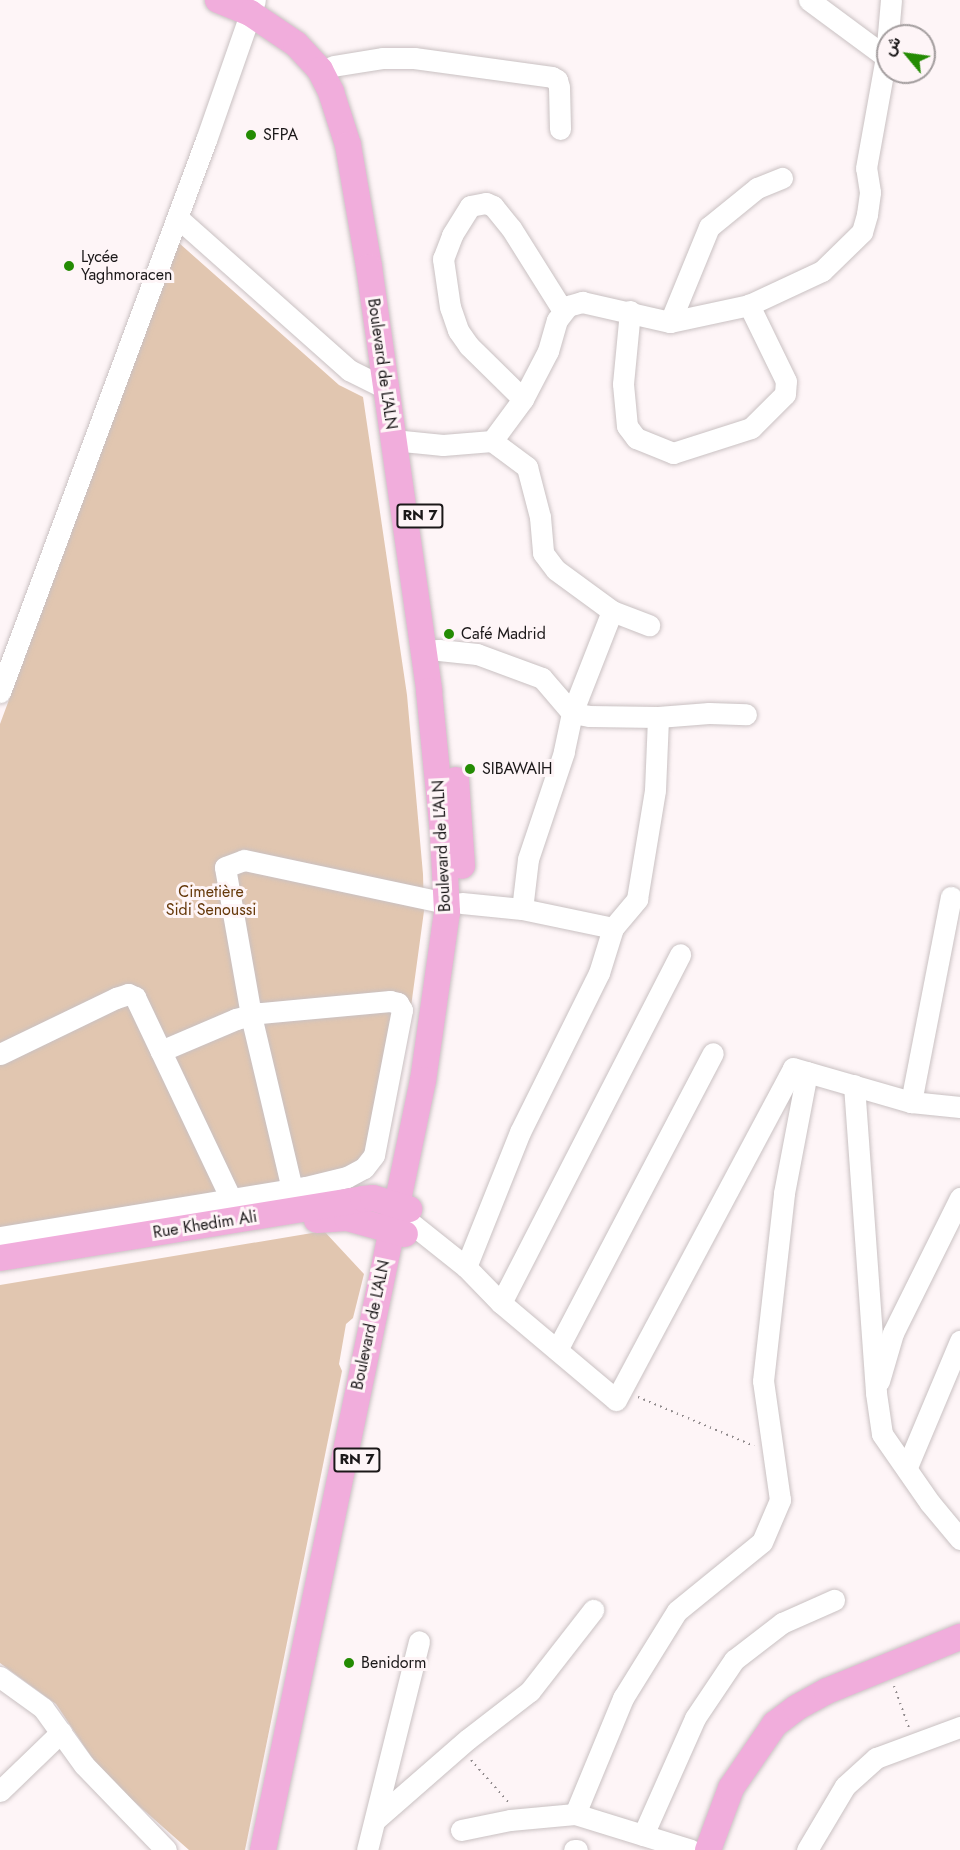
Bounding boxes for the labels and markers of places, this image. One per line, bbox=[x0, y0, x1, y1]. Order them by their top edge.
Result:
place label: SFPA bbox=[263, 125, 298, 145]
marker: SFPA bbox=[244, 128, 258, 142]
place label: Lycée Yaghmoracen bbox=[81, 247, 172, 285]
marker: Lycée Yaghmoracen bbox=[62, 259, 76, 273]
place label: Café Madrid bbox=[461, 624, 546, 644]
marker: Café Madrid bbox=[442, 627, 456, 641]
place label: SIBAWAIH bbox=[482, 759, 552, 779]
marker: SIBAWAIH bbox=[463, 762, 477, 776]
place label: Benidorm bbox=[361, 1653, 427, 1673]
marker: Benidorm bbox=[342, 1656, 356, 1670]

